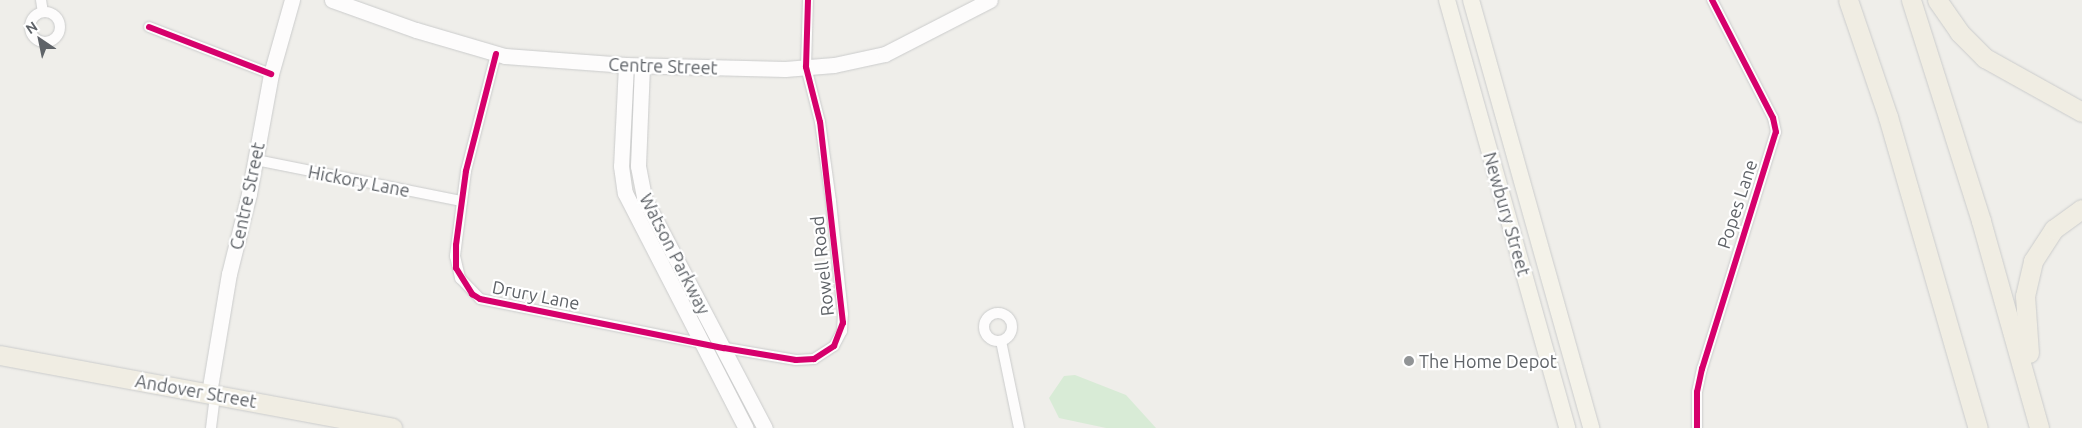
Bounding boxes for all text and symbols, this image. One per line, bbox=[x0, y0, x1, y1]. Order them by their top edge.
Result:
north arrow bbox=[15, 15, 65, 65]
text: N bbox=[23, 18, 40, 37]
street label: Centre Street bbox=[608, 53, 718, 79]
street label: Centre Street bbox=[225, 140, 269, 252]
street label: Newbury Street bbox=[1479, 150, 1535, 278]
street label: Popes Lane bbox=[1712, 157, 1762, 251]
street label: Hickory Lane bbox=[306, 161, 412, 201]
street label: Watson Parkway bbox=[635, 190, 715, 318]
street label: Rowell Road bbox=[806, 215, 838, 317]
street label: Drury Lane bbox=[491, 276, 581, 314]
place label: The Home Depot bbox=[1419, 350, 1557, 372]
marker: The Home Depot bbox=[1403, 355, 1415, 367]
street label: Andover Street bbox=[134, 370, 258, 412]

